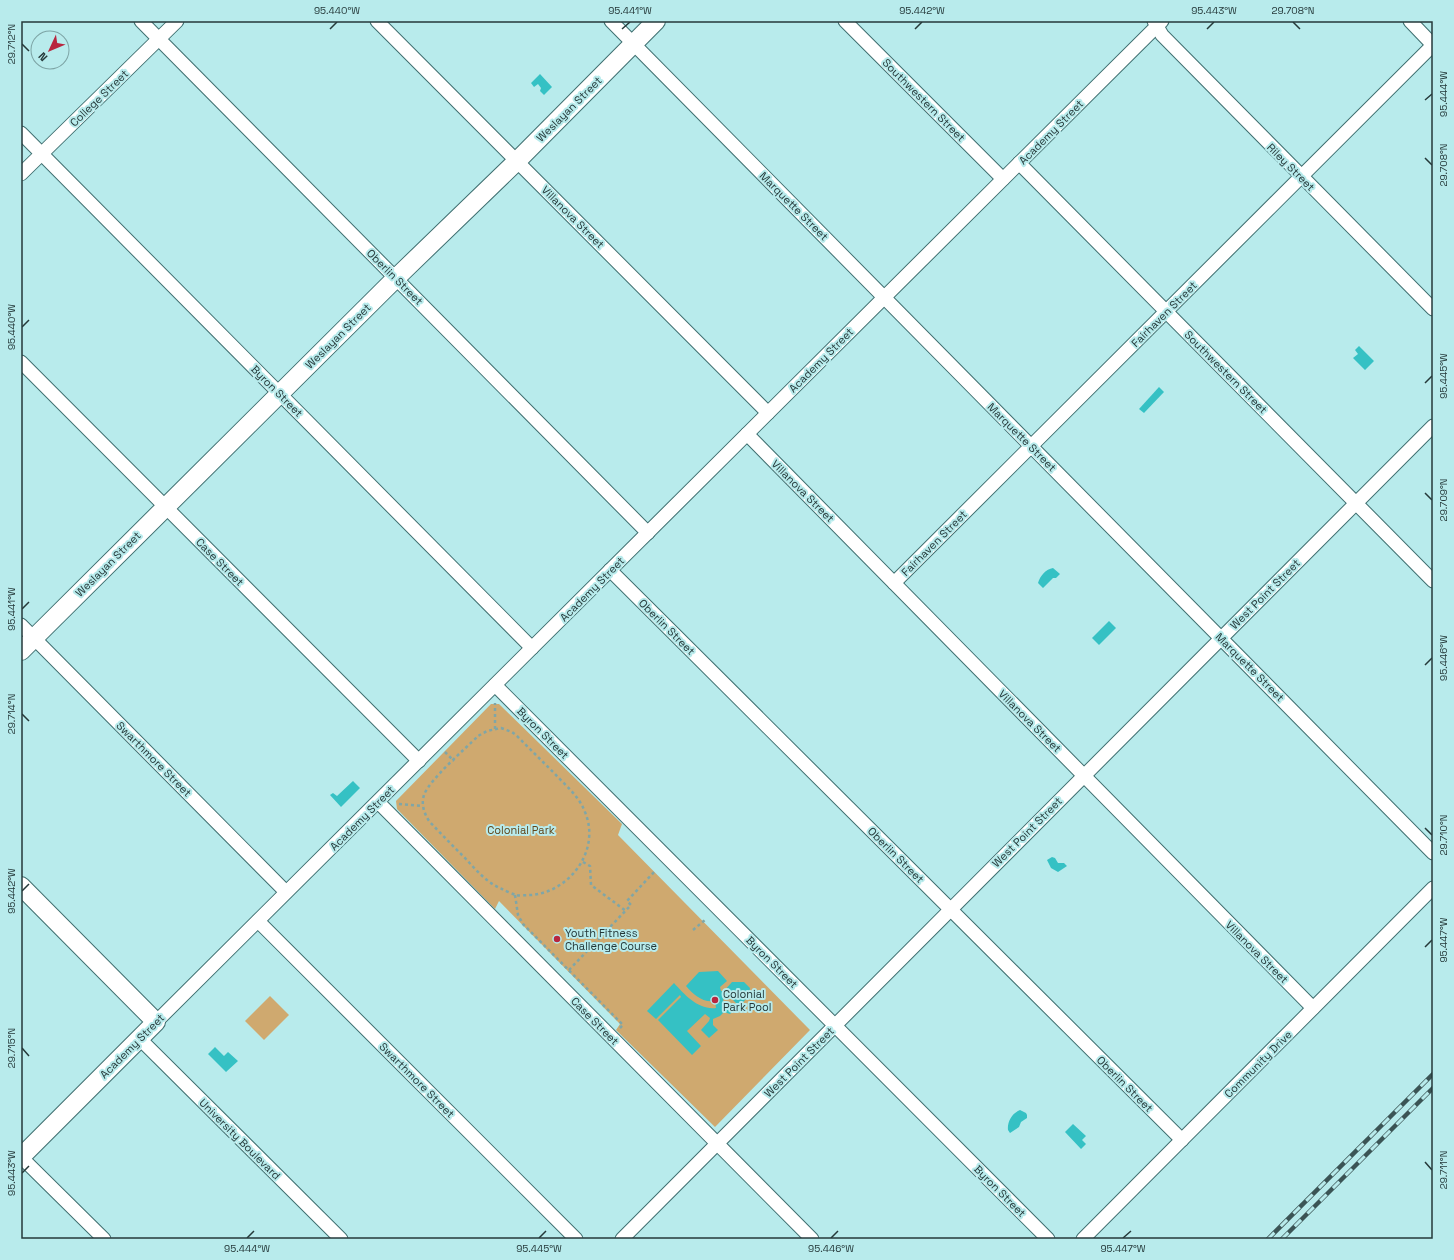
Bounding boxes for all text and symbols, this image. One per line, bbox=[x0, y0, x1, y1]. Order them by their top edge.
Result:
text: 95.440°W bbox=[314, 4, 360, 17]
text: 95.441°W bbox=[608, 4, 652, 17]
text: 95.442°W bbox=[899, 4, 945, 17]
text: 95.443°W bbox=[1191, 4, 1237, 17]
text: 29.708°N bbox=[1272, 4, 1314, 17]
text: 29.712°N bbox=[5, 24, 18, 64]
north arrow bbox=[30, 30, 70, 70]
text: N bbox=[35, 49, 50, 64]
street label: Southwestern Street bbox=[880, 56, 968, 144]
street label: College Street bbox=[67, 67, 131, 129]
text: 95.444°W bbox=[1437, 71, 1450, 117]
street label: Weslayan Street bbox=[533, 73, 605, 145]
street label: Academy Street bbox=[1016, 97, 1086, 167]
street label: Riley Street bbox=[1264, 140, 1318, 194]
text: 29.708°N bbox=[1437, 144, 1450, 186]
street label: Marquette Street bbox=[757, 169, 831, 243]
street label: Villanova Street bbox=[539, 183, 607, 251]
street label: Oberlin Street bbox=[364, 246, 426, 308]
street label: Fairhaven Street bbox=[1128, 278, 1200, 350]
street label: Weslayan Street bbox=[302, 300, 374, 372]
text: 95.440°W bbox=[5, 304, 18, 350]
street label: Academy Street bbox=[786, 325, 856, 395]
street label: Southwestern Street bbox=[1182, 328, 1270, 416]
text: 95.445°W bbox=[1437, 353, 1450, 399]
street label: Byron Street bbox=[248, 362, 306, 420]
street label: Marquette Street bbox=[985, 400, 1059, 474]
street label: Villanova Street bbox=[769, 457, 837, 525]
text: 29.709°N bbox=[1437, 479, 1450, 521]
street label: Fairhaven Street bbox=[898, 507, 970, 579]
street label: Weslayan Street bbox=[72, 528, 144, 600]
street label: Case Street bbox=[193, 535, 247, 589]
street label: Academy Street bbox=[557, 554, 627, 624]
street label: West Point Street bbox=[1227, 556, 1303, 632]
text: 95.441°W bbox=[5, 587, 18, 631]
street label: Oberlin Street bbox=[636, 596, 698, 658]
street label: Marquette Street bbox=[1213, 630, 1287, 704]
text: 95.446°W bbox=[1437, 635, 1450, 681]
street label: Villanova Street bbox=[996, 687, 1064, 755]
text: 29.714°N bbox=[5, 694, 18, 734]
street label: Byron Street bbox=[514, 704, 572, 762]
street label: Swarthmore Street bbox=[113, 718, 195, 800]
street label: Academy Street bbox=[327, 783, 397, 853]
street label: West Point Street bbox=[989, 794, 1065, 870]
text: 29.710°N bbox=[1437, 815, 1450, 855]
park label: Colonial Park bbox=[487, 823, 555, 837]
street label: Oberlin Street bbox=[865, 824, 927, 886]
text: 95.442°W bbox=[5, 868, 18, 914]
text: 95.447°W bbox=[1437, 917, 1450, 963]
street label: Villanova Street bbox=[1223, 918, 1291, 986]
place label: Youth Fitness Challenge Course bbox=[565, 926, 657, 953]
street label: Byron Street bbox=[743, 933, 801, 991]
marker: Youth Fitness Challenge Course bbox=[552, 934, 562, 944]
place label: Colonial Park Pool bbox=[723, 987, 771, 1014]
street label: Case Street bbox=[568, 994, 622, 1048]
marker: Colonial Park Pool bbox=[710, 995, 720, 1005]
street label: Academy Street bbox=[97, 1011, 167, 1081]
street label: West Point Street bbox=[761, 1024, 837, 1100]
street label: Community Drive bbox=[1221, 1027, 1295, 1101]
text: 29.715°N bbox=[5, 1028, 18, 1068]
street label: Swarthmore Street bbox=[376, 1039, 458, 1121]
street label: Oberlin Street bbox=[1094, 1053, 1156, 1115]
street label: University Boulevard bbox=[197, 1096, 283, 1182]
text: 95.443°W bbox=[5, 1150, 18, 1196]
text: 29.711°N bbox=[1437, 1151, 1450, 1189]
street label: Byron Street bbox=[971, 1162, 1029, 1220]
text: 95.444°W bbox=[224, 1242, 270, 1255]
text: 95.445°W bbox=[516, 1242, 562, 1255]
text: 95.446°W bbox=[808, 1242, 854, 1255]
text: 95.447°W bbox=[1100, 1242, 1146, 1255]

